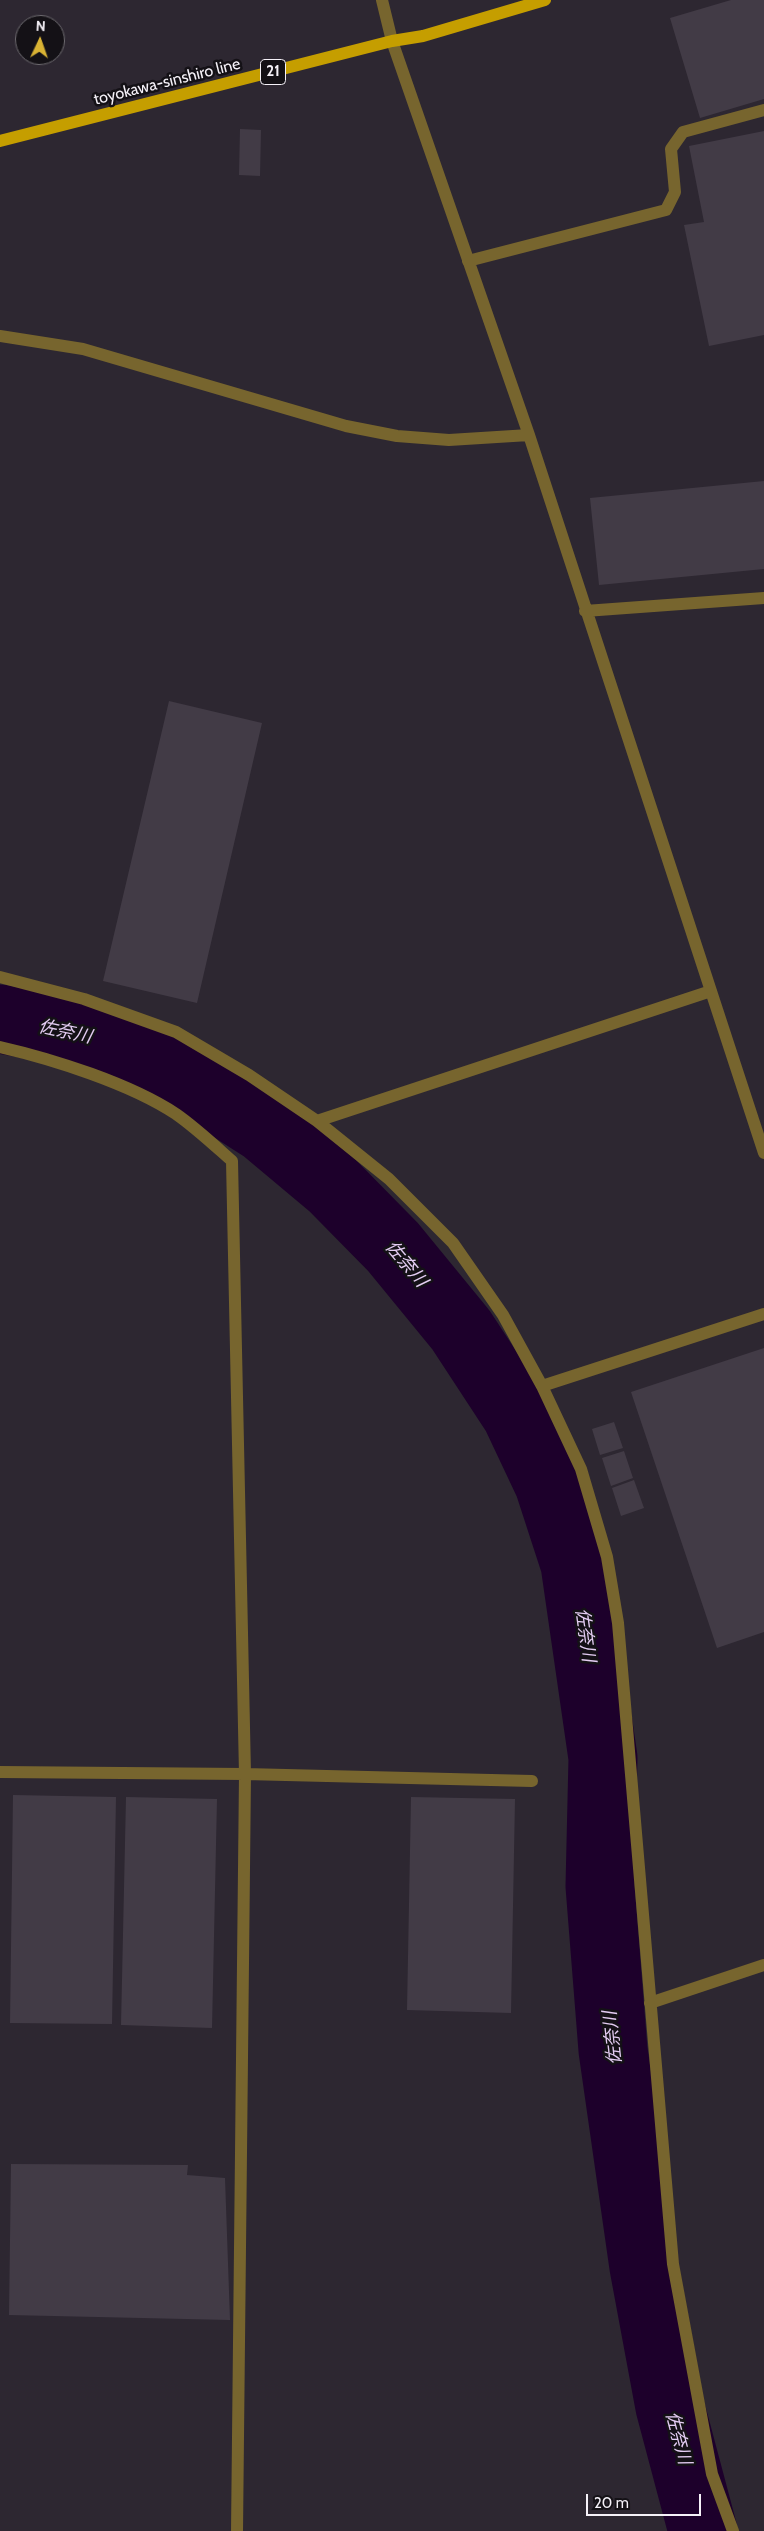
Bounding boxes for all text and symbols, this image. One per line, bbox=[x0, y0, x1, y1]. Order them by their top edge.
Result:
north arrow bbox=[15, 15, 65, 65]
text: N bbox=[35, 17, 46, 35]
street label: toyokawa-sinshiro line bbox=[92, 54, 242, 110]
road number: 21 bbox=[260, 60, 286, 84]
water label: 佐奈川 bbox=[36, 1016, 94, 1048]
water label: 佐奈川 bbox=[380, 1236, 432, 1292]
water label: 佐奈川 bbox=[571, 1607, 599, 1663]
water label: 佐奈川 bbox=[599, 2010, 627, 2066]
water label: 佐奈川 bbox=[661, 2409, 695, 2467]
scale bar bbox=[589, 2484, 704, 2516]
text: 20 m bbox=[594, 2494, 629, 2512]

